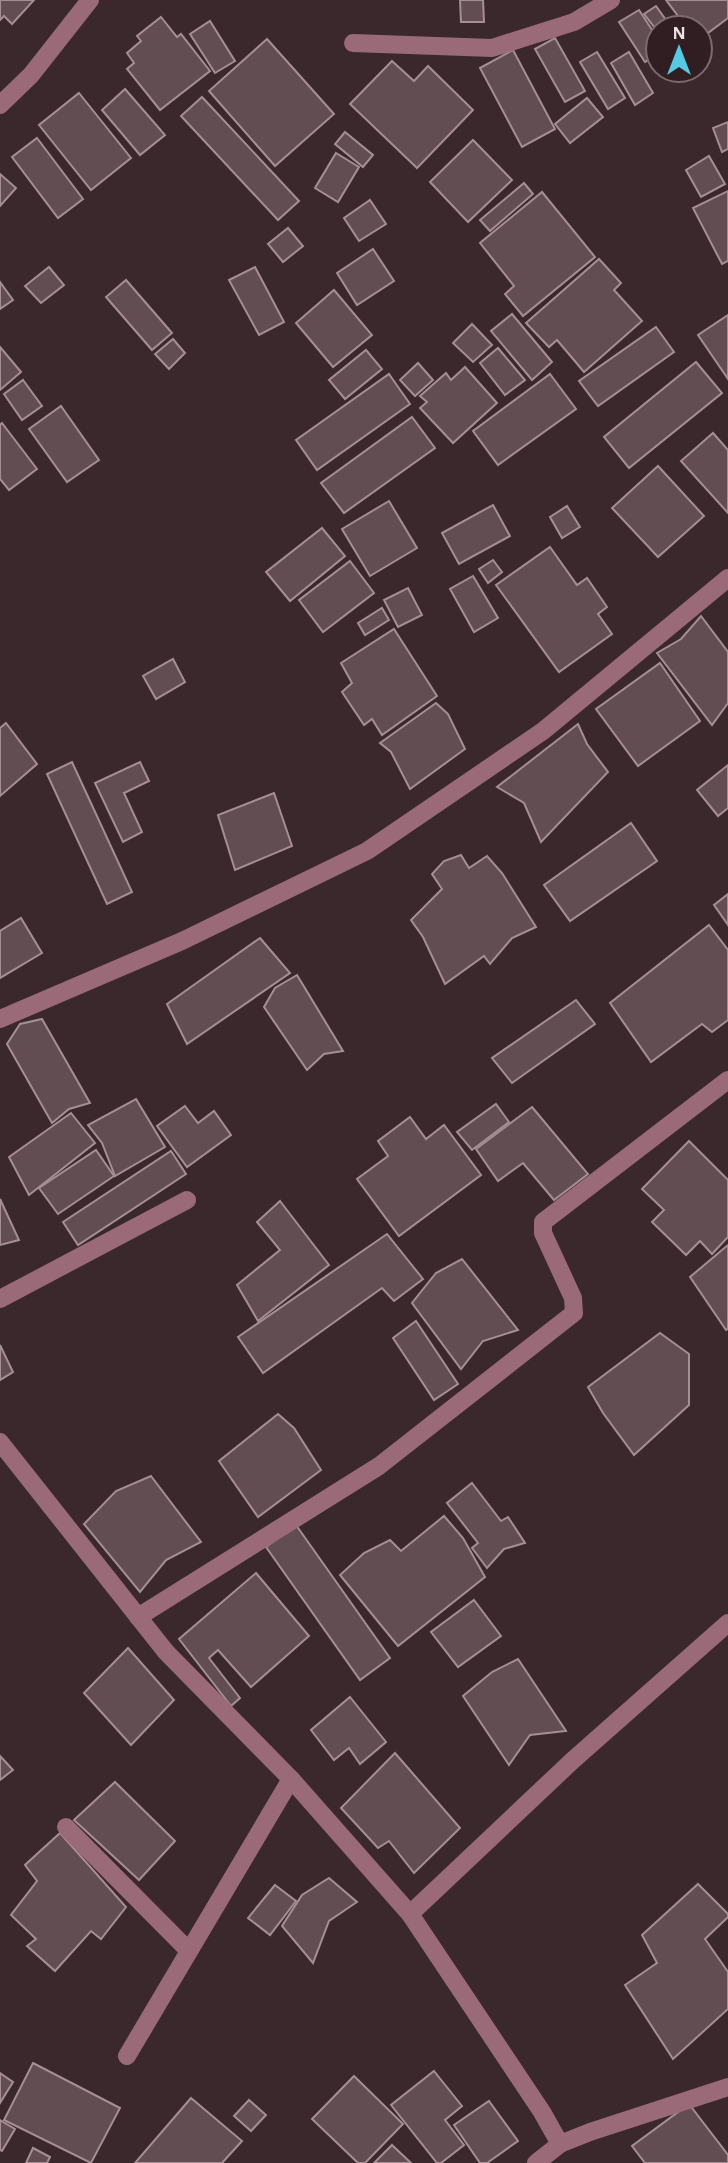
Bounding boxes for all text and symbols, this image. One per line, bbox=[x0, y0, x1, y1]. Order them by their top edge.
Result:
north arrow bbox=[644, 14, 714, 84]
text: N bbox=[672, 24, 686, 43]

